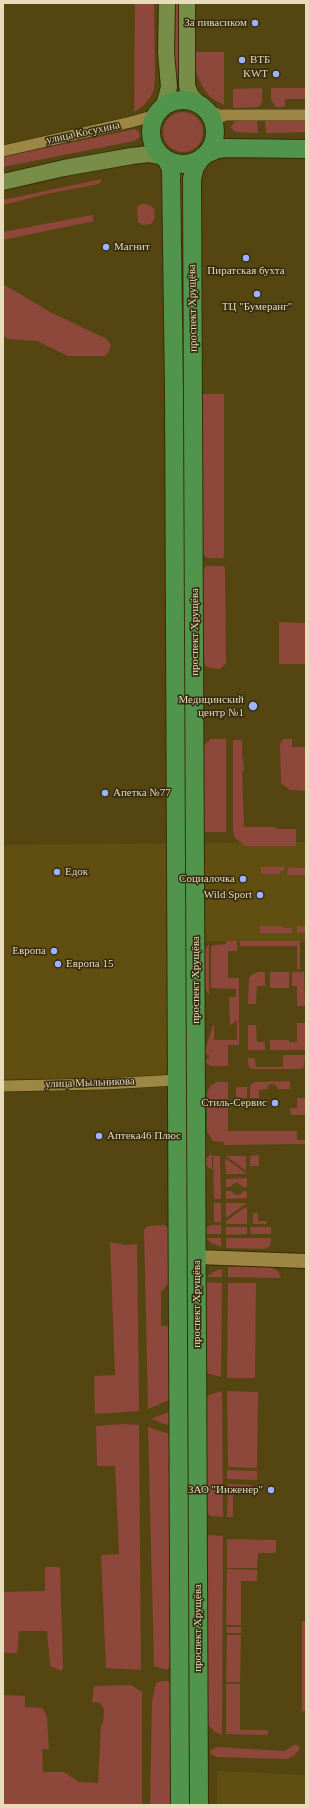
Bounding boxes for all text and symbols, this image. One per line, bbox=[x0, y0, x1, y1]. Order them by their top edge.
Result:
place label: За пивасиком bbox=[184, 16, 247, 30]
marker: За пивасиком bbox=[250, 18, 260, 28]
place label: ВТБ bbox=[250, 53, 270, 67]
marker: ВТБ bbox=[237, 55, 247, 65]
place label: KWT bbox=[243, 67, 268, 81]
marker: KWT bbox=[271, 69, 281, 79]
street label: улица Косухина bbox=[45, 119, 121, 147]
place label: Магнит bbox=[114, 240, 150, 254]
marker: Магнит bbox=[101, 242, 111, 252]
marker: Пиратская бухта bbox=[241, 253, 251, 263]
street label: проспект Хрущёва bbox=[186, 264, 200, 352]
place label: Пиратская бухта bbox=[207, 264, 285, 278]
marker: ТЦ "Бумеранг" bbox=[252, 289, 262, 299]
place label: ТЦ "Бумеранг" bbox=[222, 300, 292, 314]
street label: проспект Хрущёва bbox=[188, 588, 202, 676]
place label: Медицинский центр №1 bbox=[178, 693, 244, 719]
marker: Медицинский центр №1 bbox=[247, 700, 259, 712]
place label: Апетка №77 bbox=[113, 786, 171, 800]
marker: Апетка №77 bbox=[100, 788, 110, 798]
place label: Едок bbox=[65, 865, 88, 879]
marker: Едок bbox=[52, 867, 62, 877]
place label: Социалочка bbox=[179, 872, 235, 886]
marker: Социалочка bbox=[238, 874, 248, 884]
place label: Wild Sport bbox=[204, 888, 252, 902]
marker: Wild Sport bbox=[255, 890, 265, 900]
street label: проспект Хрущёва bbox=[189, 936, 203, 1024]
place label: Европа bbox=[12, 944, 46, 958]
marker: Европа bbox=[49, 946, 59, 956]
place label: Европа 15 bbox=[66, 957, 113, 971]
marker: Европа 15 bbox=[53, 959, 63, 969]
street label: улица Мыльникова bbox=[45, 1075, 135, 1091]
place label: Стиль-Сервис bbox=[201, 1096, 267, 1110]
marker: Стиль-Сервис bbox=[270, 1098, 280, 1108]
place label: Аптека46 Плюс bbox=[107, 1129, 181, 1143]
marker: Аптека46 Плюс bbox=[94, 1131, 104, 1141]
street label: проспект Хрущёва bbox=[190, 1260, 204, 1348]
place label: ЗАО "Инженер" bbox=[188, 1483, 263, 1497]
marker: ЗАО "Инженер" bbox=[266, 1485, 276, 1495]
street label: проспект Хрущёва bbox=[191, 1584, 205, 1672]

